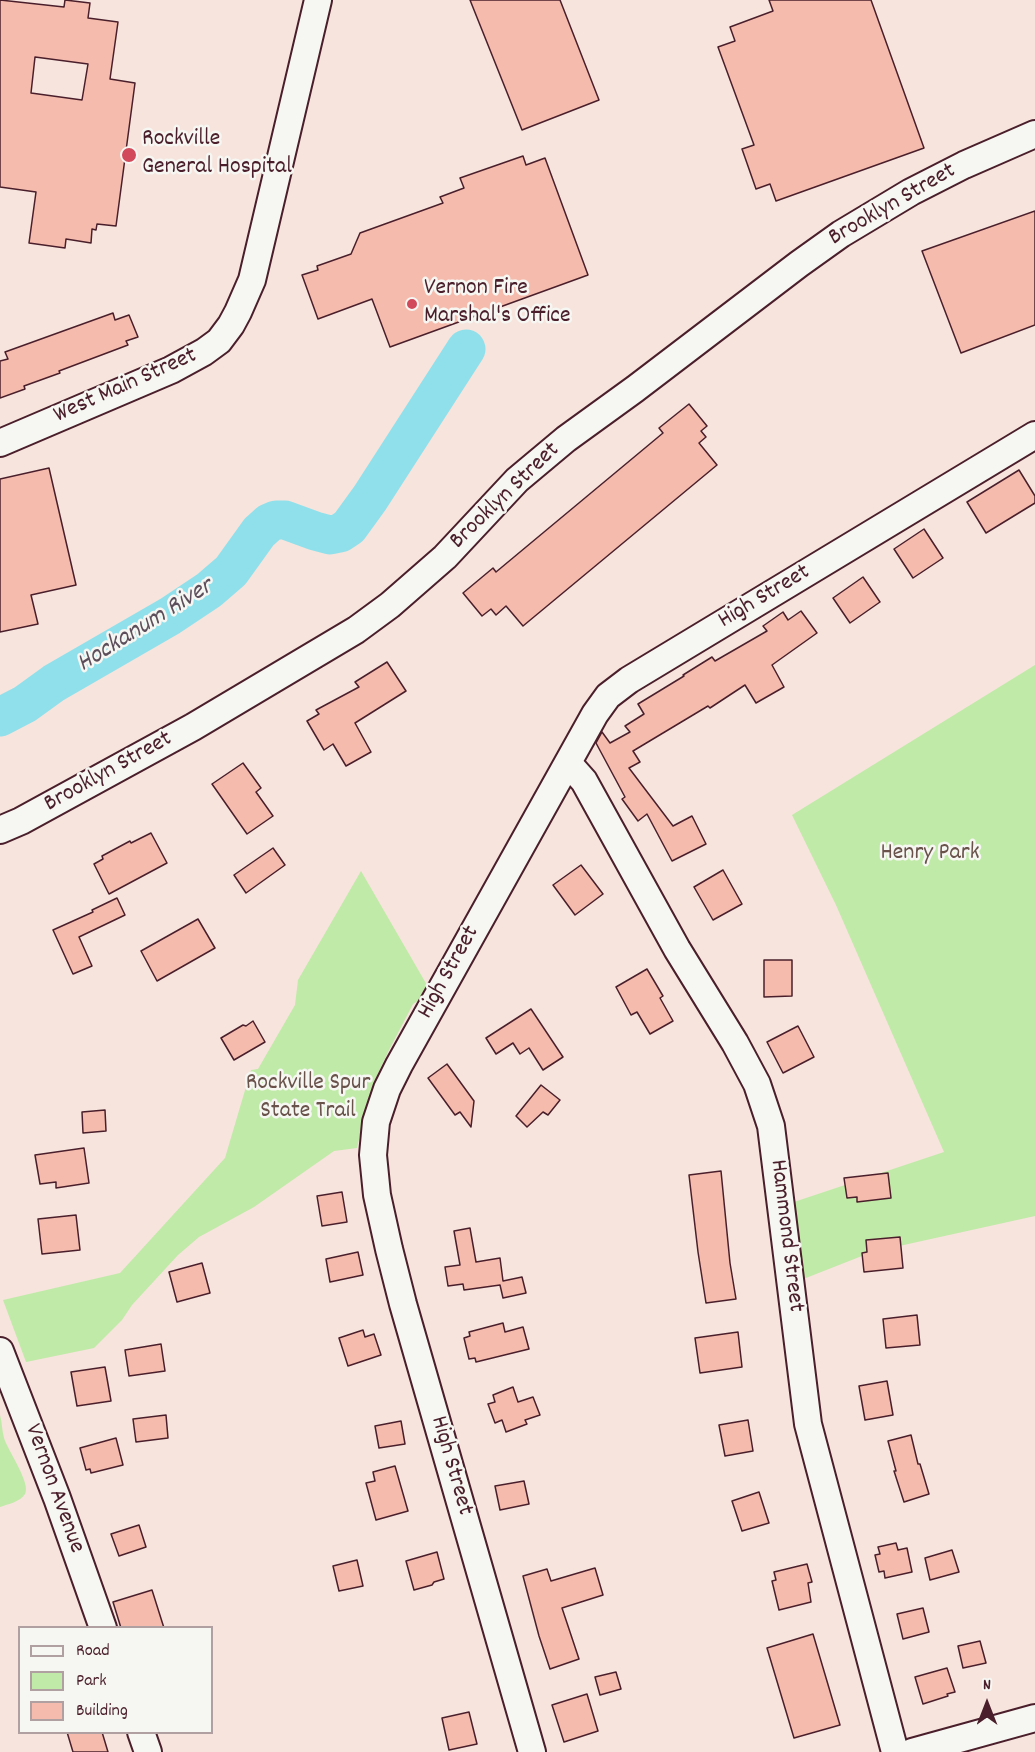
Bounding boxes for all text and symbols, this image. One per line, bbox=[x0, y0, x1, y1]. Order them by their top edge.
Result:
place label: Rockville General Hospital bbox=[142, 127, 292, 183]
marker: Rockville General Hospital bbox=[120, 146, 138, 164]
street label: Brooklyn Street bbox=[824, 158, 962, 254]
place label: Vernon Fire Marshal's Office bbox=[424, 276, 571, 332]
marker: Vernon Fire Marshal's Office bbox=[405, 297, 419, 311]
street label: West Main Street bbox=[50, 343, 202, 431]
street label: Brooklyn Street bbox=[445, 437, 567, 557]
street label: High Street bbox=[714, 559, 816, 637]
water label: Hockanum River bbox=[72, 573, 220, 681]
street label: Brooklyn Street bbox=[40, 726, 178, 820]
park label: Henry Park bbox=[881, 841, 979, 869]
street label: High Street bbox=[413, 921, 487, 1025]
park label: Rockville Spur State Trail bbox=[246, 1071, 370, 1127]
street label: Hammond Street bbox=[761, 1158, 809, 1314]
street label: High Street bbox=[422, 1413, 478, 1519]
street label: Vernon Avenue bbox=[16, 1421, 90, 1557]
legend bbox=[18, 1626, 213, 1734]
text: Road bbox=[76, 1639, 110, 1664]
text: Park bbox=[76, 1669, 107, 1694]
north arrow bbox=[957, 1674, 1017, 1734]
text: N bbox=[983, 1674, 991, 1697]
text: Building bbox=[76, 1699, 128, 1724]

